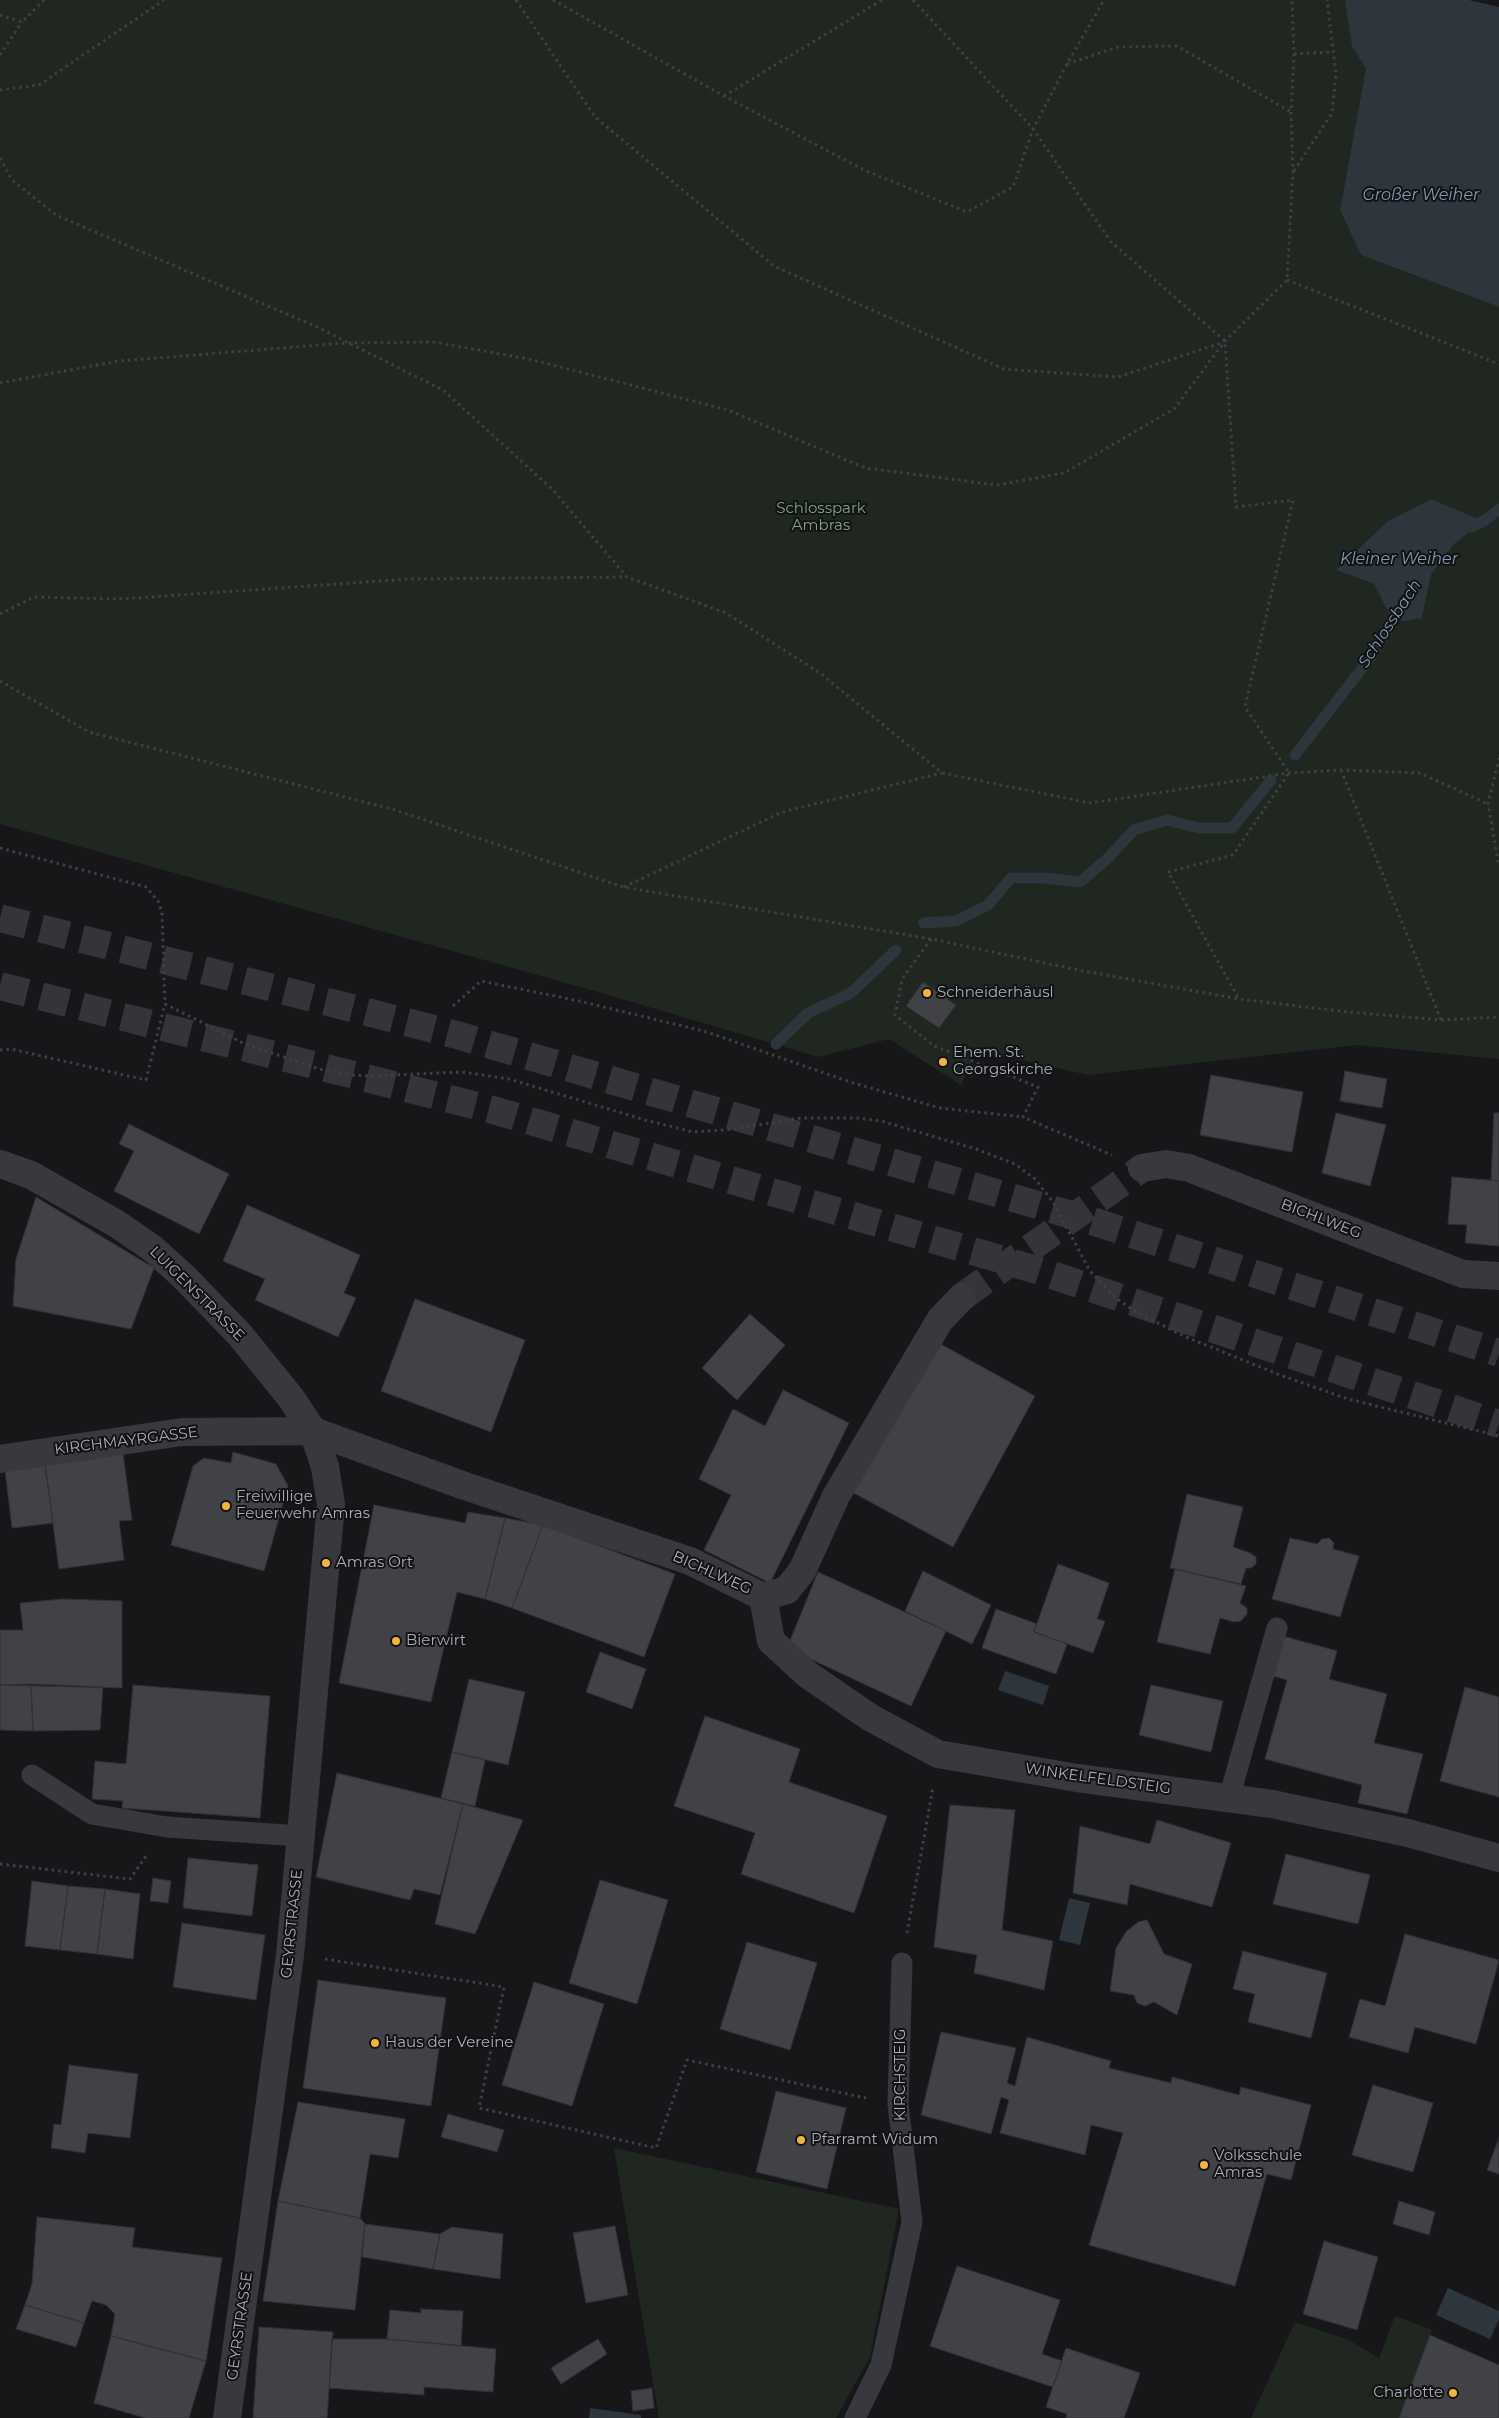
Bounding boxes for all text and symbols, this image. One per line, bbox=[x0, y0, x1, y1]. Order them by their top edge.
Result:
water label: Großer Weiher bbox=[1363, 185, 1479, 205]
park label: Schlosspark Ambras bbox=[776, 500, 866, 535]
water label: Kleiner Weiher bbox=[1340, 549, 1458, 569]
water label: Schlossbach bbox=[1354, 576, 1426, 672]
place label: Schneiderhäusl bbox=[937, 984, 1053, 1002]
marker: Schneiderhäusl bbox=[921, 987, 933, 999]
place label: Ehem. St. Georgskirche bbox=[953, 1044, 1053, 1079]
marker: Ehem. St. Georgskirche bbox=[937, 1056, 949, 1068]
street label: BICHLWEG bbox=[1278, 1195, 1364, 1243]
street label: LUIGENSTRASSE bbox=[146, 1243, 248, 1345]
street label: KIRCHMAYRGASSE bbox=[53, 1423, 199, 1459]
place label: Freiwillige Feuerwehr Amras bbox=[236, 1488, 370, 1523]
marker: Freiwillige Feuerwehr Amras bbox=[220, 1500, 232, 1512]
street label: BICHLWEG bbox=[670, 1548, 754, 1598]
place label: Amras Ort bbox=[336, 1554, 413, 1572]
marker: Amras Ort bbox=[320, 1557, 332, 1569]
place label: Bierwirt bbox=[406, 1632, 466, 1650]
marker: Bierwirt bbox=[390, 1635, 402, 1647]
street label: WINKELFELDSTEIG bbox=[1024, 1760, 1172, 1798]
street label: GEYRSTRASSE bbox=[277, 1869, 307, 1979]
street label: KIRCHSTEIG bbox=[892, 2029, 910, 2121]
place label: Haus der Vereine bbox=[385, 2034, 513, 2052]
marker: Haus der Vereine bbox=[369, 2037, 381, 2049]
place label: Pfarramt Widum bbox=[811, 2131, 938, 2149]
marker: Pfarramt Widum bbox=[795, 2134, 807, 2146]
place label: Volksschule Amras bbox=[1214, 2147, 1302, 2182]
marker: Volksschule Amras bbox=[1198, 2159, 1210, 2171]
street label: GEYRSTRASSE bbox=[223, 2271, 257, 2381]
place label: Charlotte bbox=[1373, 2384, 1443, 2402]
marker: Charlotte bbox=[1447, 2387, 1459, 2399]

